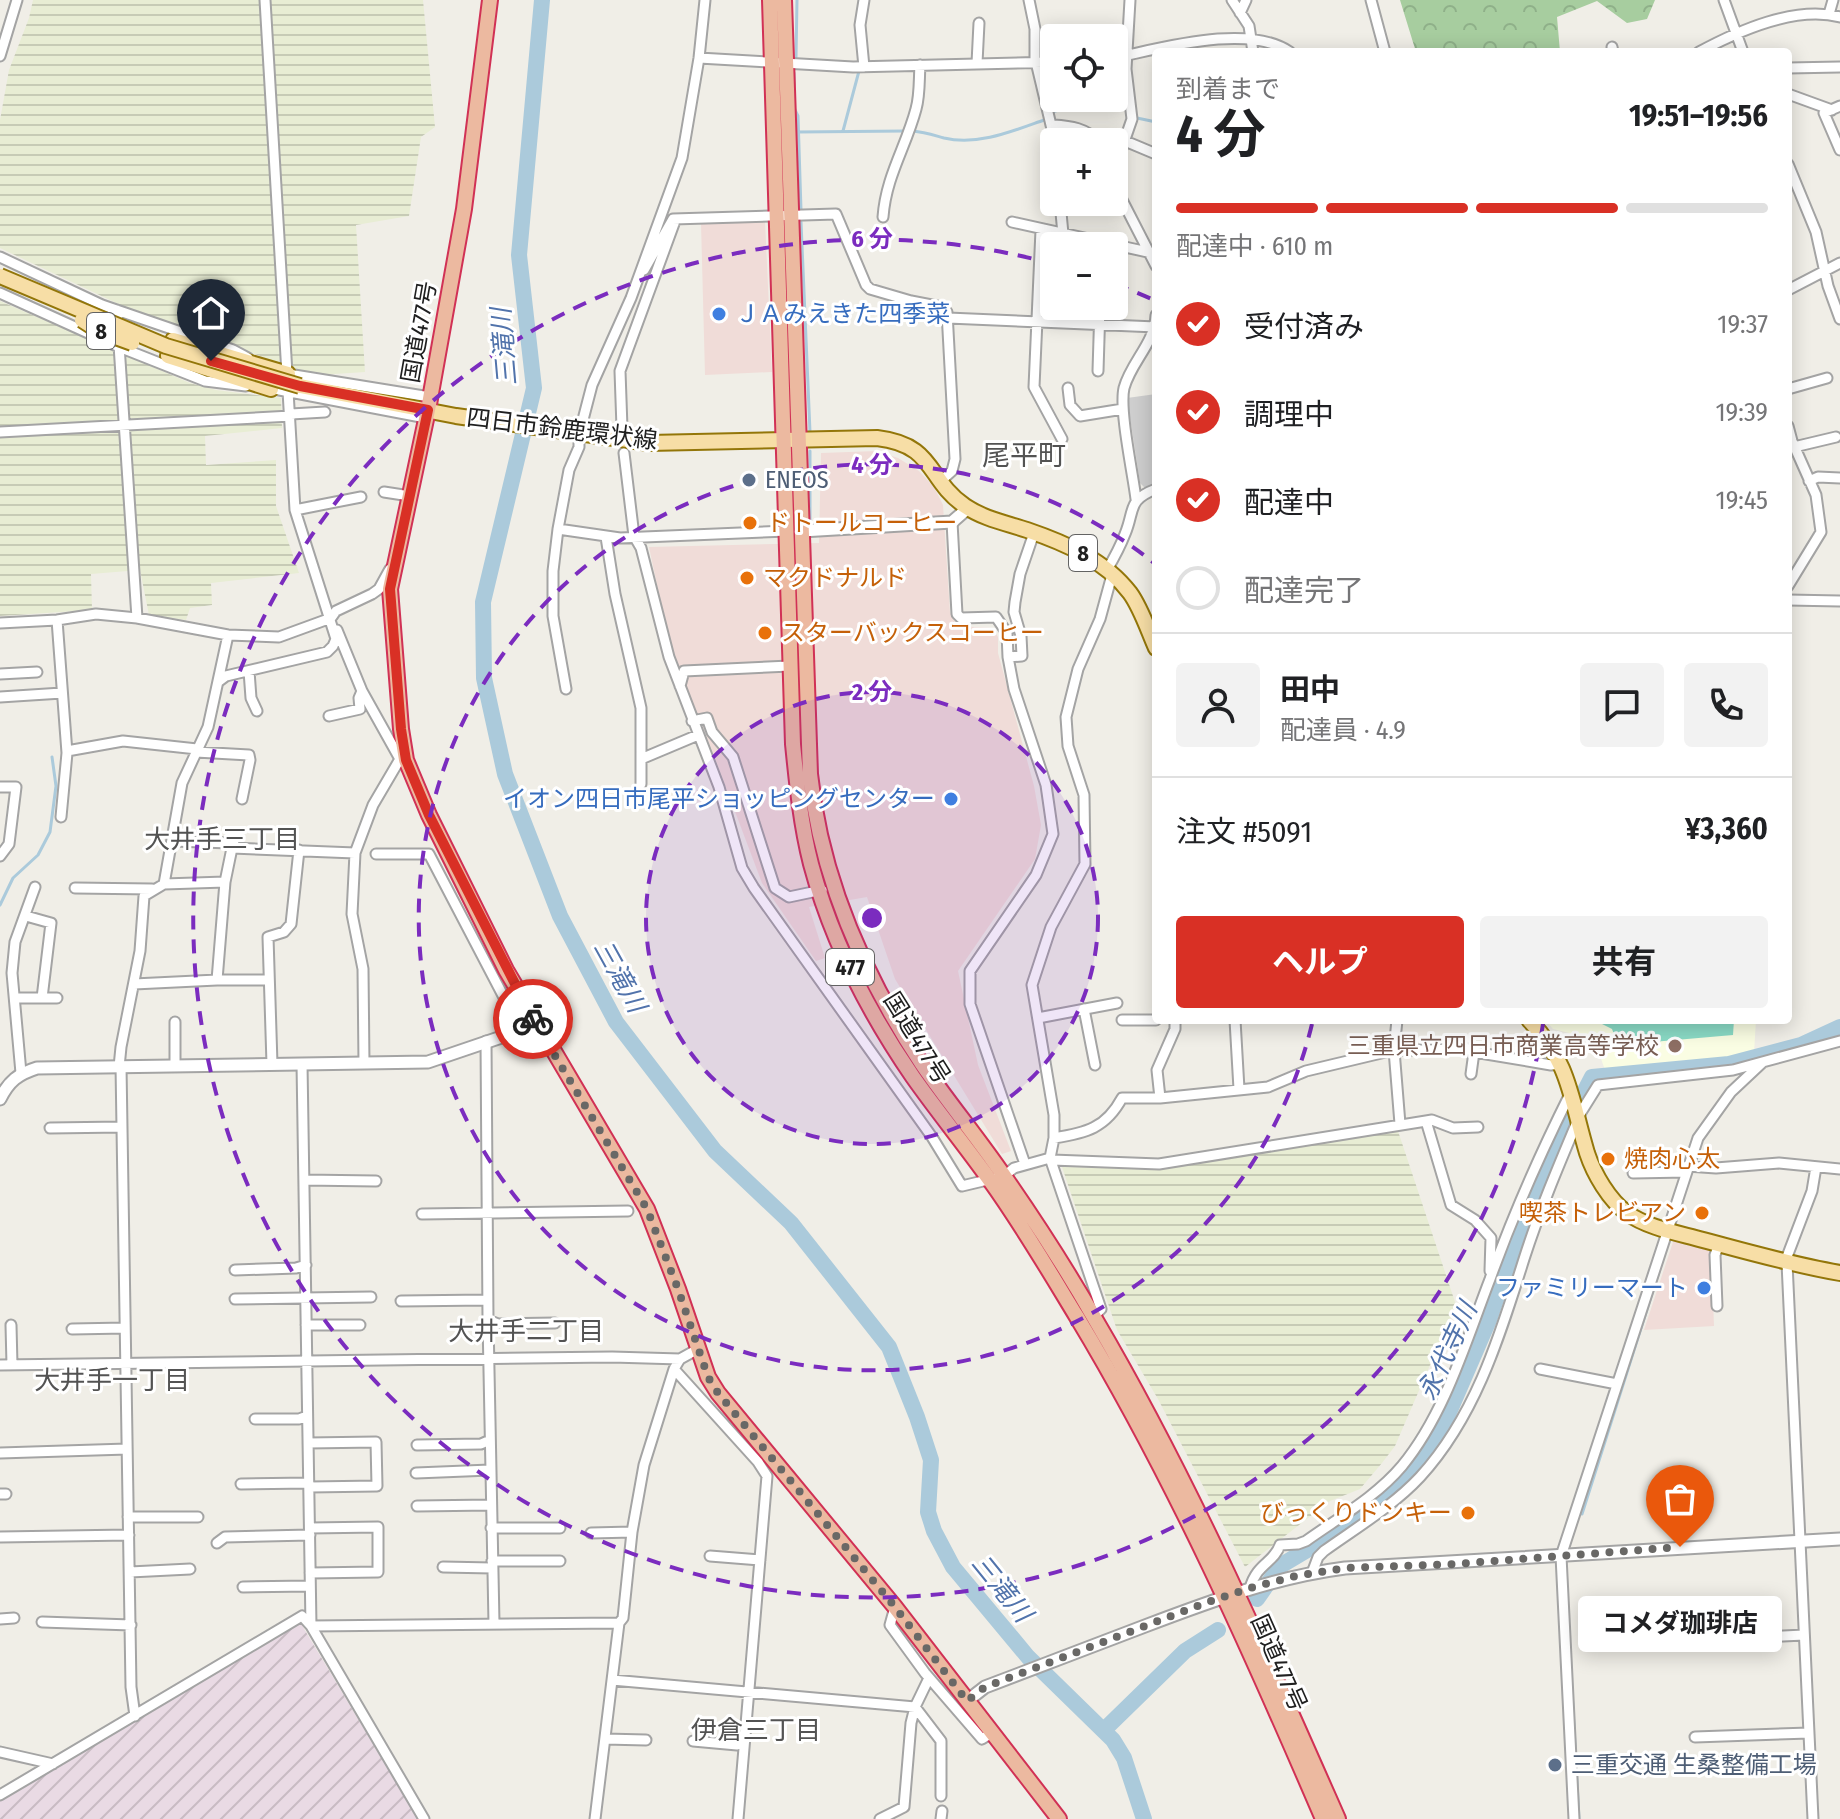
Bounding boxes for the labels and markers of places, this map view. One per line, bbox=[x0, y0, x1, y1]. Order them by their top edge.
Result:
pin bbox=[177, 279, 245, 361]
place label: ＪＡみえきた四季菜 bbox=[735, 300, 950, 328]
marker: ＪＡみえきた四季菜 bbox=[710, 305, 728, 323]
place label: ENEOS bbox=[765, 466, 829, 494]
marker: ENEOS bbox=[740, 471, 758, 489]
place label: ドトールコーヒー bbox=[766, 509, 958, 537]
marker: ドトールコーヒー bbox=[741, 514, 759, 532]
place label: マクドナルド bbox=[763, 564, 907, 592]
marker: マクドナルド bbox=[738, 569, 756, 587]
place label: スターバックスコーヒー bbox=[781, 619, 1044, 647]
marker: スターバックスコーヒー bbox=[756, 624, 774, 642]
place label: イオン四日市尾平ショッピングセンター bbox=[503, 785, 935, 813]
marker: イオン四日市尾平ショッピングセンター bbox=[942, 790, 960, 808]
centre of rings bbox=[858, 904, 886, 932]
place label: 三重県立四日市商業高等学校 bbox=[1347, 1032, 1659, 1060]
marker: 三重県立四日市商業高等学校 bbox=[1666, 1037, 1684, 1055]
place label: 焼肉心太 bbox=[1624, 1145, 1720, 1173]
marker: 焼肉心太 bbox=[1599, 1150, 1617, 1168]
place label: 喫茶トレビアン bbox=[1519, 1199, 1686, 1227]
marker: 喫茶トレビアン bbox=[1693, 1204, 1711, 1222]
place label: ファミリーマート bbox=[1496, 1274, 1688, 1302]
marker: ファミリーマート bbox=[1695, 1279, 1713, 1297]
pin bbox=[1646, 1465, 1714, 1547]
place label: びっくりドンキー bbox=[1260, 1499, 1452, 1527]
marker: びっくりドンキー bbox=[1459, 1504, 1477, 1522]
callout: コメダ珈琲店 bbox=[1578, 1595, 1782, 1651]
place label: 三重交通 生桑整備工場 bbox=[1571, 1751, 1817, 1779]
marker: 三重交通 生桑整備工場 bbox=[1546, 1756, 1564, 1774]

